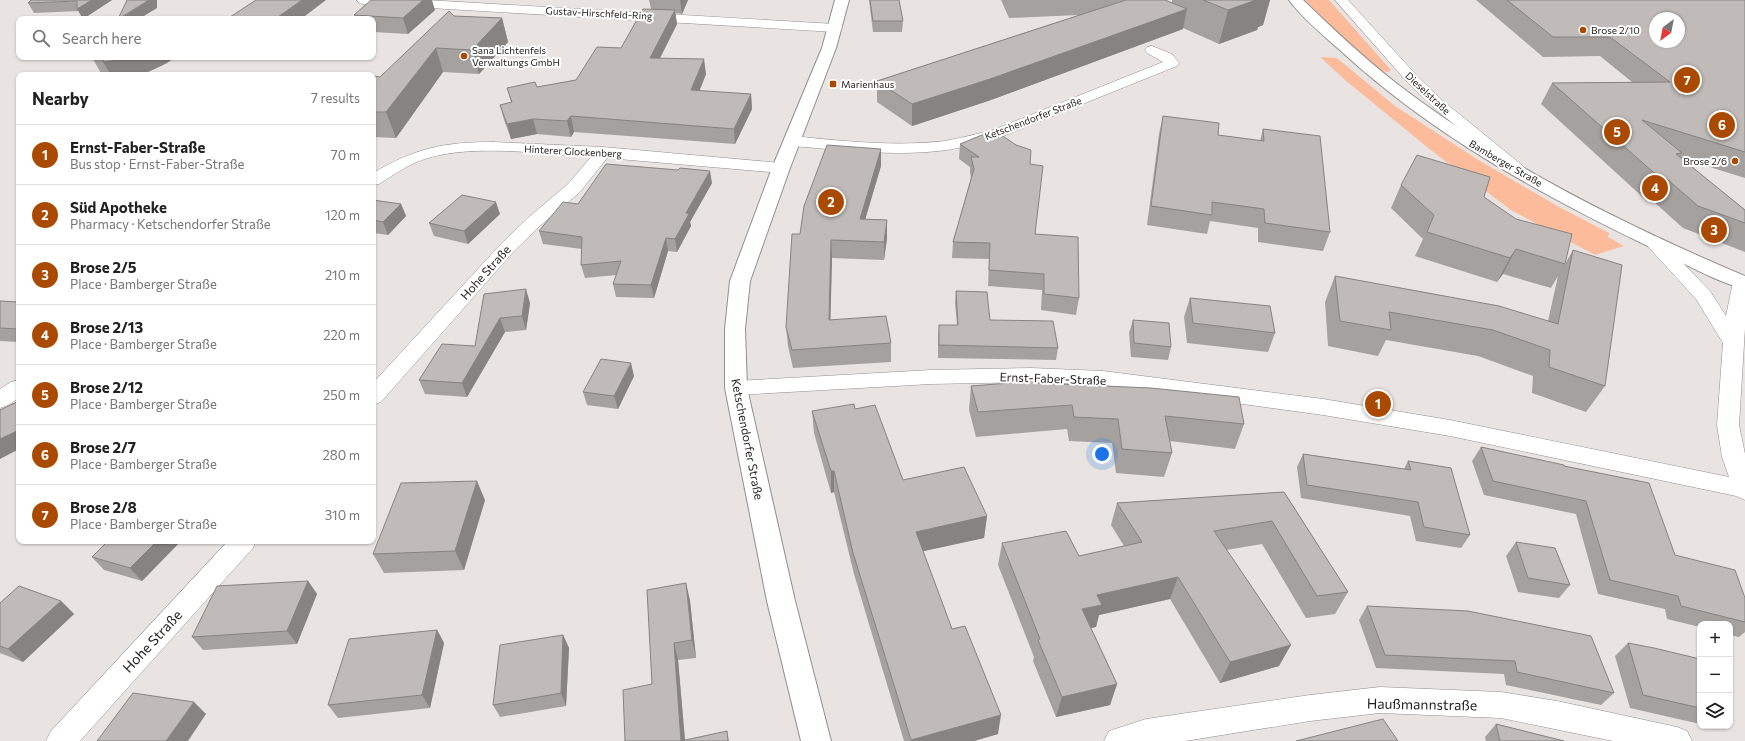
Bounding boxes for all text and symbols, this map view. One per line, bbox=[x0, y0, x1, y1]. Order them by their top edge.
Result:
street label: Gustav-Hirschfeld-Ring bbox=[545, 4, 653, 22]
north arrow bbox=[1649, 12, 1685, 48]
search box bbox=[16, 16, 376, 60]
place label: Brose 2/10 bbox=[1591, 24, 1640, 36]
marker: Brose 2/10 bbox=[1578, 25, 1588, 35]
icon: search bbox=[30, 27, 52, 49]
text: Search here bbox=[62, 29, 141, 47]
place label: Sana Lichtenfels Verwaltungs GmbH bbox=[472, 44, 560, 68]
marker: Sana Lichtenfels Verwaltungs GmbH bbox=[459, 51, 469, 61]
pin: 7 bbox=[1674, 65, 1700, 95]
street label: Dieselstraße bbox=[1403, 69, 1453, 117]
place label: Marienhaus bbox=[841, 78, 895, 90]
marker: Marienhaus bbox=[828, 79, 838, 89]
text: Nearby bbox=[32, 88, 89, 109]
text: 7 results bbox=[311, 90, 360, 106]
street label: Ketschendorfer Straße bbox=[983, 94, 1083, 142]
pin: 6 bbox=[1709, 110, 1735, 140]
pin: 5 bbox=[1604, 117, 1630, 147]
street label: Bamberger Straße bbox=[1467, 137, 1545, 189]
text: Ernst-Faber-Straße bbox=[70, 138, 205, 156]
street label: Hinterer Glockenberg bbox=[524, 142, 623, 160]
text: 1 bbox=[42, 147, 48, 163]
text: 70 m bbox=[331, 147, 360, 163]
place label: Brose 2/6 bbox=[1683, 155, 1727, 167]
text: Bus stop · Ernst-Faber-Straße bbox=[70, 156, 244, 172]
marker: Brose 2/6 bbox=[1730, 156, 1740, 166]
pin: 4 bbox=[1642, 173, 1668, 203]
pin: 2 bbox=[818, 187, 844, 217]
text: Süd Apotheke bbox=[70, 198, 167, 216]
text: 2 bbox=[41, 207, 49, 223]
text: 120 m bbox=[325, 207, 360, 223]
pin: 3 bbox=[1701, 215, 1727, 245]
text: Pharmacy · Ketschendorfer Straße bbox=[70, 216, 271, 232]
street label: Hohe Straße bbox=[457, 242, 513, 302]
text: Brose 2/5 bbox=[70, 258, 137, 276]
text: 3 bbox=[41, 267, 49, 283]
text: 210 m bbox=[325, 267, 360, 283]
text: Place · Bamberger Straße bbox=[70, 276, 217, 292]
text: Brose 2/13 bbox=[70, 318, 143, 336]
text: 4 bbox=[41, 327, 49, 343]
text: 220 m bbox=[323, 327, 360, 343]
text: Place · Bamberger Straße bbox=[70, 336, 217, 352]
street label: Ernst-Faber-Straße bbox=[999, 369, 1107, 387]
street label: Ketschendorfer Straße bbox=[729, 377, 767, 501]
text: Brose 2/12 bbox=[70, 378, 143, 396]
text: 5 bbox=[41, 387, 49, 403]
text: 250 m bbox=[323, 387, 360, 403]
pin: 1 bbox=[1365, 389, 1391, 419]
text: Place · Bamberger Straße bbox=[70, 396, 217, 412]
text: Brose 2/7 bbox=[70, 438, 136, 456]
your location bbox=[1092, 444, 1112, 464]
text: 6 bbox=[41, 447, 49, 463]
text: 280 m bbox=[323, 447, 360, 463]
text: Place · Bamberger Straße bbox=[70, 456, 217, 472]
text: Brose 2/8 bbox=[70, 498, 137, 516]
text: 7 bbox=[41, 507, 49, 523]
text: 310 m bbox=[325, 507, 360, 523]
text: Place · Bamberger Straße bbox=[70, 516, 217, 532]
street label: Hohe Straße bbox=[119, 606, 185, 676]
map controls bbox=[1697, 621, 1733, 729]
button: + bbox=[1697, 621, 1733, 657]
button: − bbox=[1697, 657, 1733, 693]
button: layers bbox=[1697, 693, 1733, 729]
street label: Haußmannstraße bbox=[1367, 695, 1477, 713]

